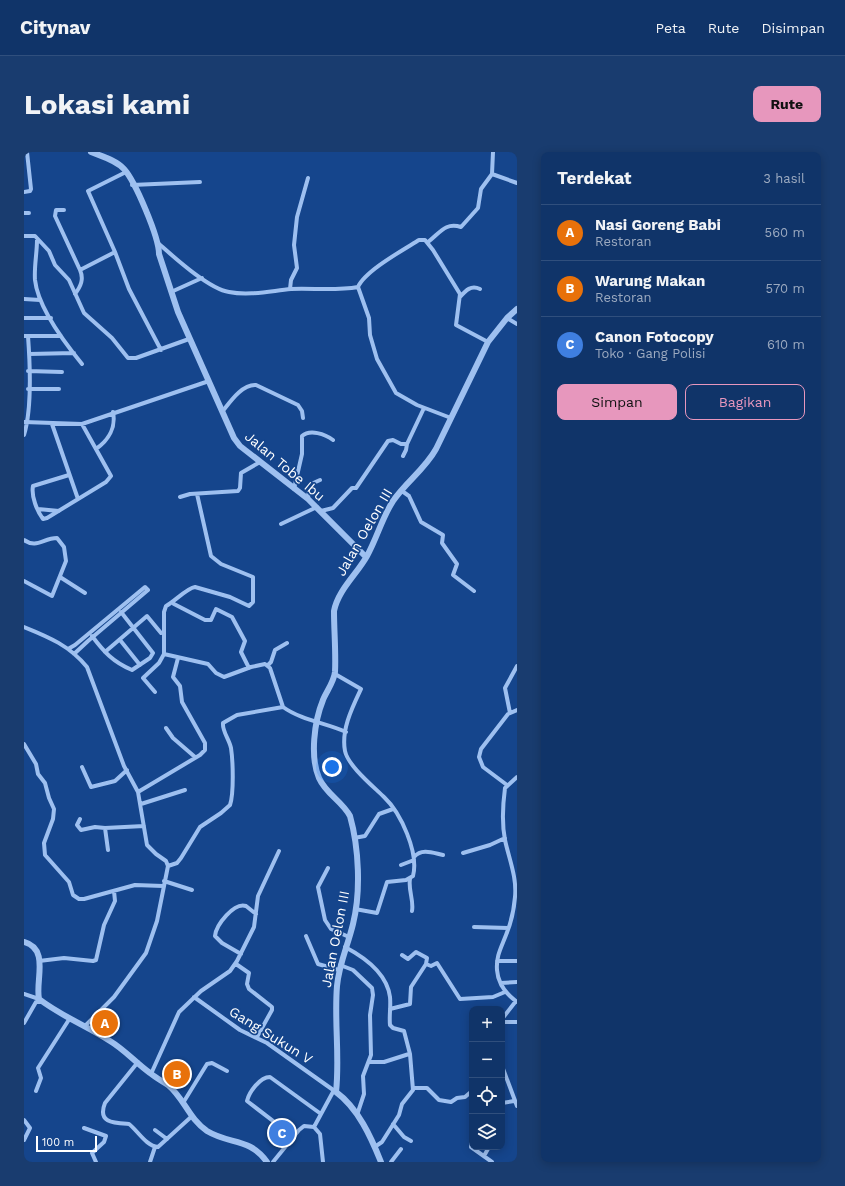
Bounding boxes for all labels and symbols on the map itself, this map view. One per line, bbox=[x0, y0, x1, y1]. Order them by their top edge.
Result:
street label: Jalan Tobe Ibu bbox=[242, 428, 328, 504]
street label: Jalan Oelon III bbox=[332, 485, 396, 579]
your location bbox=[322, 757, 342, 777]
street label: Jalan Oelon III bbox=[318, 889, 352, 989]
street label: Gang Sukun V bbox=[226, 1003, 316, 1067]
pin: A bbox=[92, 1008, 118, 1038]
pin: B bbox=[164, 1059, 190, 1089]
pin: C bbox=[269, 1118, 295, 1148]
scale bar bbox=[36, 1134, 97, 1153]

